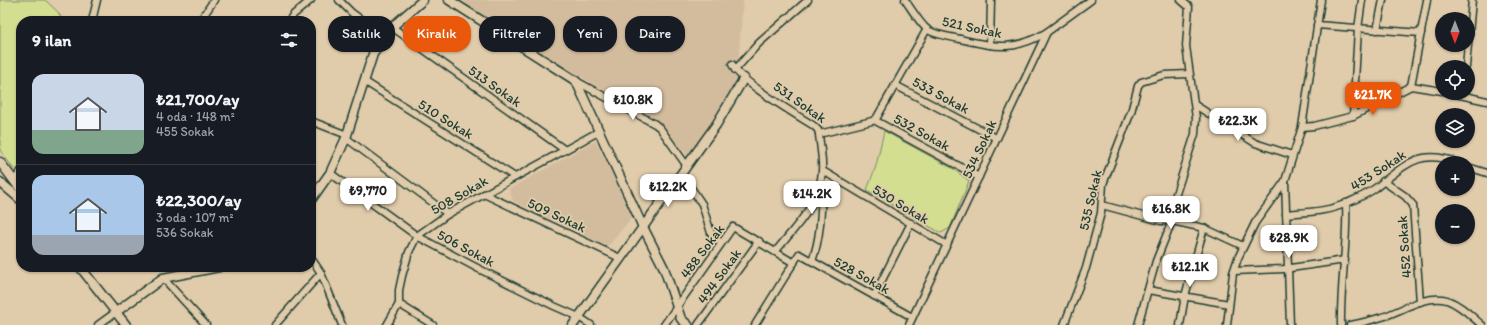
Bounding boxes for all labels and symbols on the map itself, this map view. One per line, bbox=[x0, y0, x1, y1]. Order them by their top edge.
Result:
north arrow bbox=[1435, 12, 1475, 52]
street label: 521 Sokak bbox=[940, 13, 1003, 42]
street label: 513 Sokak bbox=[465, 62, 525, 111]
street label: 533 Sokak bbox=[909, 73, 972, 118]
street label: 531 Sokak bbox=[770, 78, 830, 127]
pin: ₺21.7K bbox=[1340, 82, 1406, 116]
pin: ₺10.8K bbox=[600, 87, 666, 121]
street label: 510 Sokak bbox=[415, 96, 476, 143]
pin: ₺22.3K bbox=[1205, 108, 1271, 142]
street label: 532 Sokak bbox=[891, 110, 953, 155]
street label: 534 Sokak bbox=[958, 117, 1000, 181]
street label: 453 Sokak bbox=[1347, 146, 1409, 195]
street label: 535 Sokak bbox=[1075, 168, 1106, 232]
street label: 508 Sokak bbox=[428, 172, 491, 219]
pin: ₺12.2K bbox=[635, 174, 701, 208]
pin: ₺9,770 bbox=[335, 178, 401, 212]
pin: ₺14.2K bbox=[779, 181, 845, 215]
street label: 530 Sokak bbox=[869, 181, 932, 228]
street label: 509 Sokak bbox=[525, 194, 589, 236]
pin: ₺16.8K bbox=[1138, 196, 1204, 230]
street label: 452 Sokak bbox=[1394, 215, 1415, 279]
street label: 488 Sokak bbox=[677, 221, 728, 282]
pin: ₺28.9K bbox=[1256, 225, 1322, 259]
street label: 506 Sokak bbox=[434, 226, 497, 271]
street label: 494 Sokak bbox=[694, 246, 745, 307]
street label: 528 Sokak bbox=[831, 253, 893, 298]
pin: ₺12.1K bbox=[1157, 254, 1223, 288]

